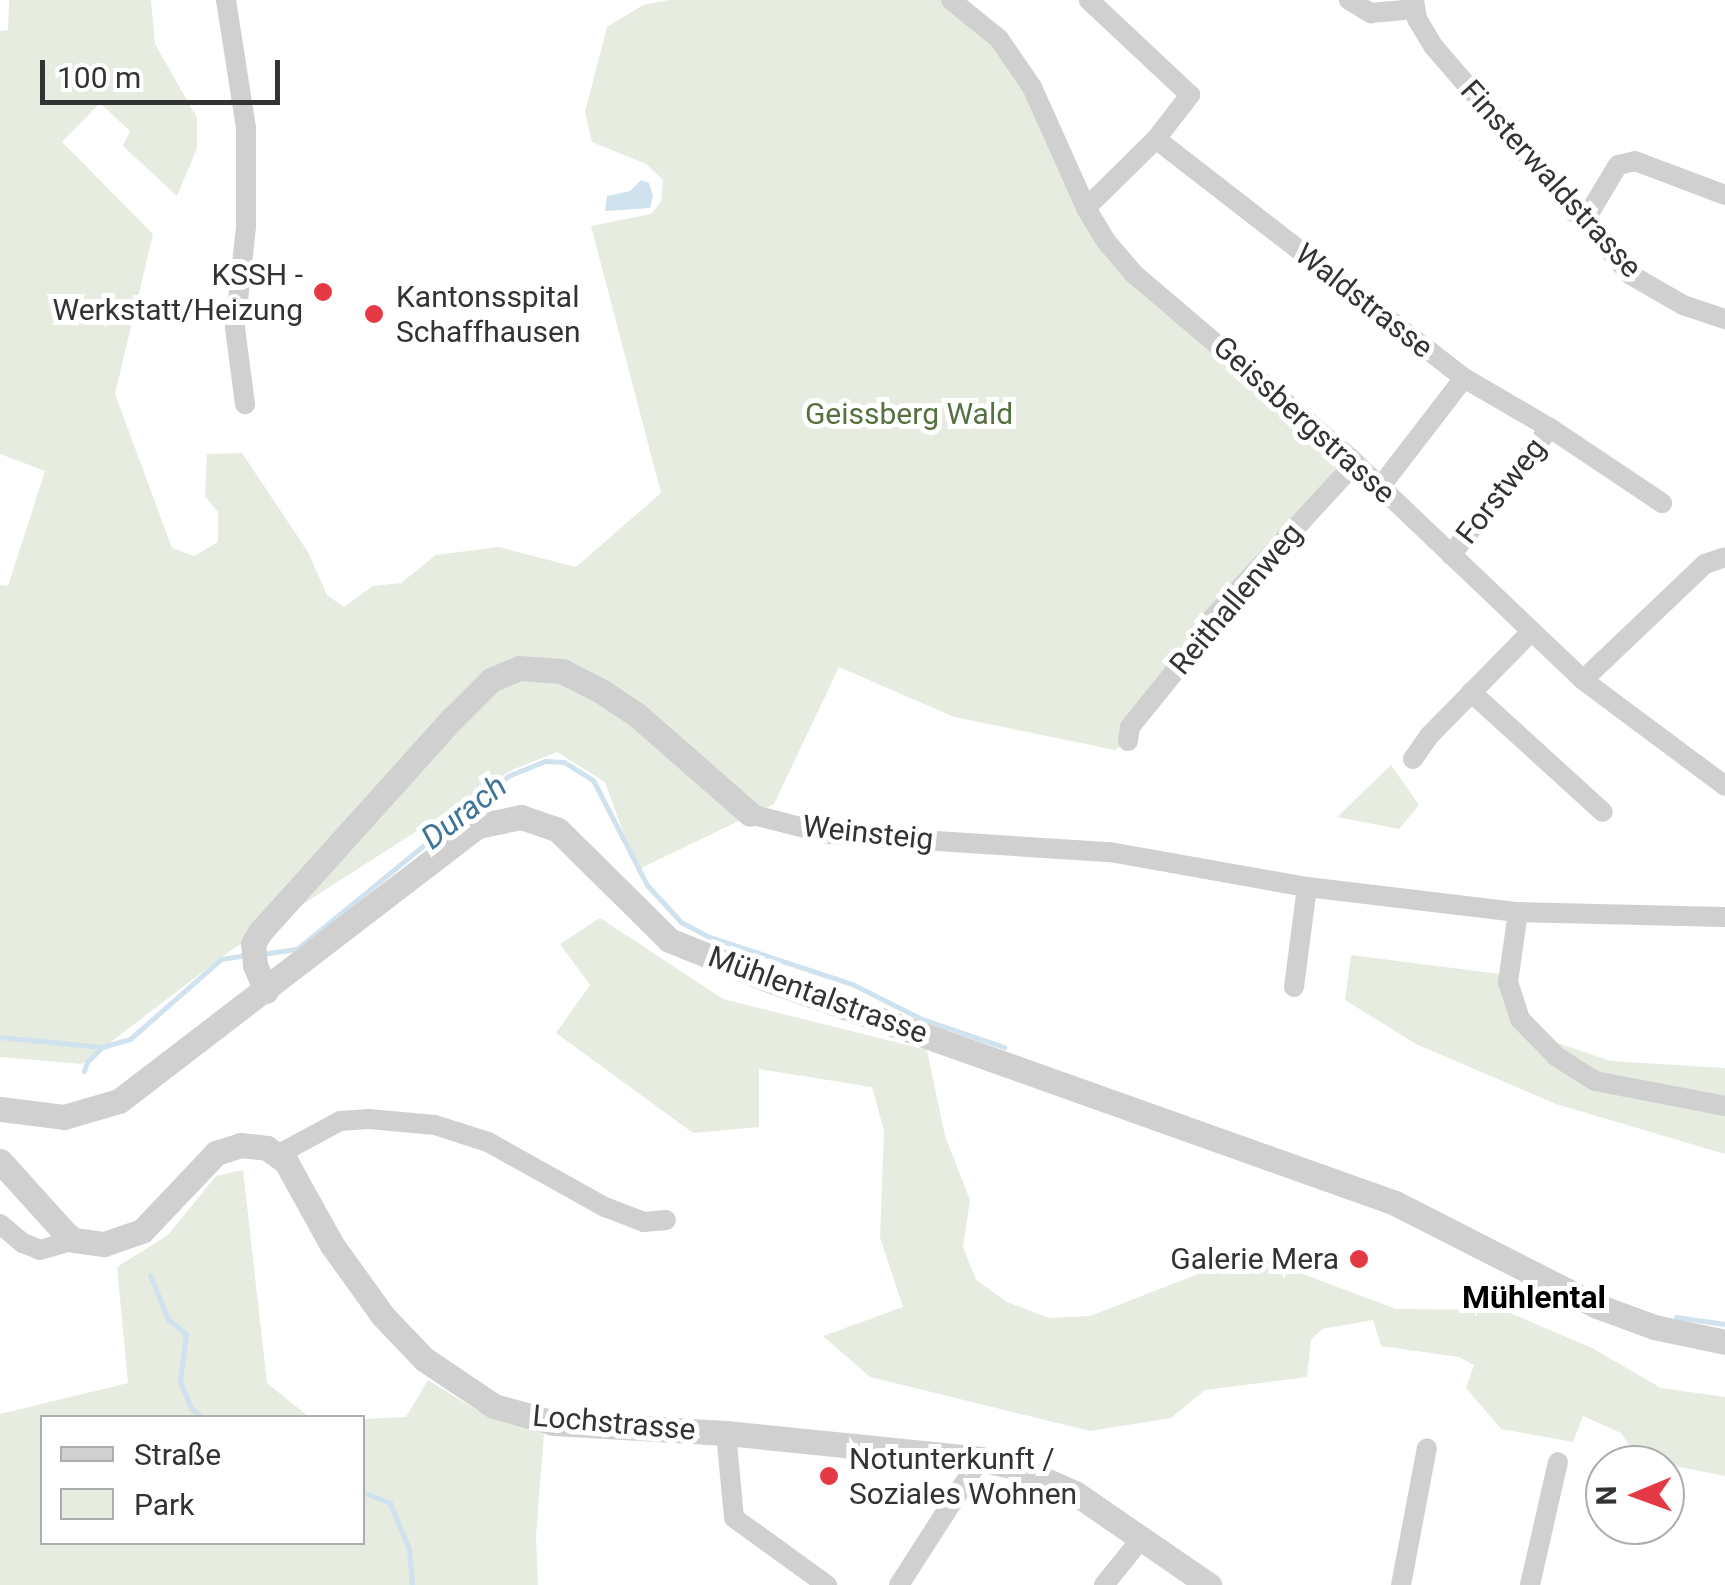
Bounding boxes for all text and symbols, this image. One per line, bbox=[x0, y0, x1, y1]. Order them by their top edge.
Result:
scale bar bbox=[45, 40, 285, 102]
text: 100 m bbox=[57, 60, 141, 95]
street label: Finsterwaldstrasse bbox=[1453, 73, 1649, 285]
street label: Waldstrasse bbox=[1288, 236, 1440, 366]
place label: KSSH - Werkstatt/Heizung bbox=[52, 257, 303, 328]
place label: Kantonsspital Schaffhausen bbox=[396, 279, 581, 350]
marker: KSSH - Werkstatt/Heizung bbox=[312, 281, 334, 303]
marker: Kantonsspital Schaffhausen bbox=[361, 301, 387, 327]
street label: Geissbergstrasse bbox=[1206, 329, 1402, 511]
park label: Geissberg Wald bbox=[805, 396, 1013, 432]
street label: Forstweg bbox=[1449, 431, 1553, 551]
street label: Reithallenweg bbox=[1162, 516, 1310, 682]
water label: Durach bbox=[414, 767, 514, 857]
street label: Weinsteig bbox=[801, 808, 935, 858]
street label: Mühlentalstrasse bbox=[704, 939, 932, 1051]
place label: Galerie Mera bbox=[1170, 1241, 1339, 1277]
marker: Galerie Mera bbox=[1348, 1248, 1370, 1270]
district label: Mühlental bbox=[1462, 1278, 1606, 1316]
street label: Lochstrasse bbox=[531, 1398, 697, 1448]
legend bbox=[40, 1415, 365, 1545]
text: Straße bbox=[134, 1437, 221, 1472]
place label: Notunterkunft / Soziales Wohnen bbox=[849, 1441, 1077, 1512]
north arrow bbox=[1585, 1445, 1685, 1545]
marker: Notunterkunft / Soziales Wohnen bbox=[818, 1465, 840, 1487]
text: N bbox=[1590, 1485, 1623, 1506]
text: Park bbox=[134, 1487, 194, 1522]

